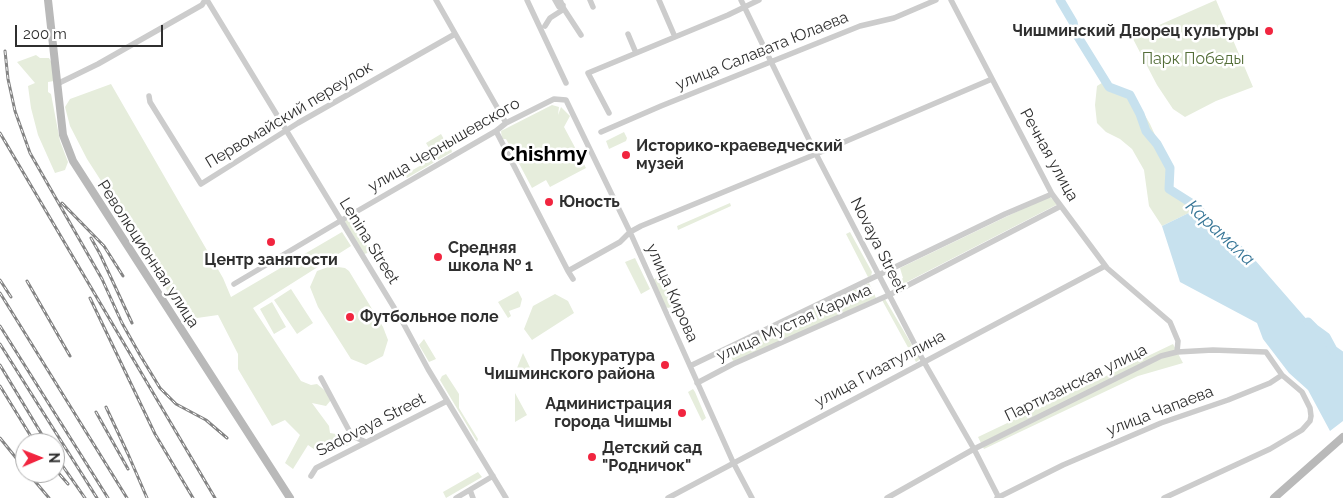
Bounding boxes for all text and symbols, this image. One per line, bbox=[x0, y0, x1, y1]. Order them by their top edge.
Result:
street label: улица Салавата Юлаева bbox=[673, 8, 851, 94]
scale bar bbox=[18, 15, 165, 47]
place label: Чишминский Дворец культуры bbox=[1012, 21, 1259, 41]
text: 200 m bbox=[23, 25, 67, 43]
marker: Чишминский Дворец культуры bbox=[1263, 25, 1275, 37]
park label: Парк Победы bbox=[1142, 49, 1244, 69]
street label: Первомайский переулок bbox=[202, 57, 376, 173]
street label: улица Чернышевского bbox=[365, 94, 523, 196]
street label: Речная улица bbox=[1016, 105, 1082, 205]
place label: Историко-краеведческий музей bbox=[636, 136, 843, 174]
district label: Chishmy bbox=[501, 142, 587, 168]
marker: Историко-краеведческий музей bbox=[620, 149, 632, 161]
street label: Революционная улица bbox=[93, 177, 203, 331]
place label: Юность bbox=[559, 192, 620, 212]
street label: Lenina Street bbox=[335, 194, 403, 288]
street label: Novaya Street bbox=[846, 194, 910, 296]
marker: Юность bbox=[543, 196, 555, 208]
water label: Карамала bbox=[1181, 196, 1259, 270]
marker: Центр занятости bbox=[265, 236, 277, 248]
place label: Средняя школа № 1 bbox=[448, 238, 533, 276]
street label: улица Кирова bbox=[642, 241, 702, 345]
place label: Центр занятости bbox=[204, 250, 338, 270]
marker: Средняя школа № 1 bbox=[432, 251, 444, 263]
street label: улица Мустая Карима bbox=[714, 280, 874, 366]
place label: Футбольное поле bbox=[360, 307, 499, 327]
marker: Футбольное поле bbox=[344, 311, 356, 323]
street label: улица Гизатуллина bbox=[811, 326, 949, 412]
street label: Партизанская улица bbox=[1002, 340, 1150, 426]
place label: Прокуратура Чишминского района bbox=[484, 346, 655, 384]
marker: Прокуратура Чишминского района bbox=[659, 359, 671, 371]
street label: улица Чапаева bbox=[1104, 382, 1216, 440]
street label: Sadovaya Street bbox=[313, 389, 429, 461]
place label: Администрация города Чишмы bbox=[545, 394, 672, 432]
marker: Администрация города Чишмы bbox=[676, 407, 688, 419]
north arrow bbox=[15, 433, 65, 483]
place label: Детский сад "Родничок" bbox=[602, 438, 702, 476]
marker: Детский сад "Родничок" bbox=[586, 451, 598, 463]
text: N bbox=[46, 452, 62, 463]

